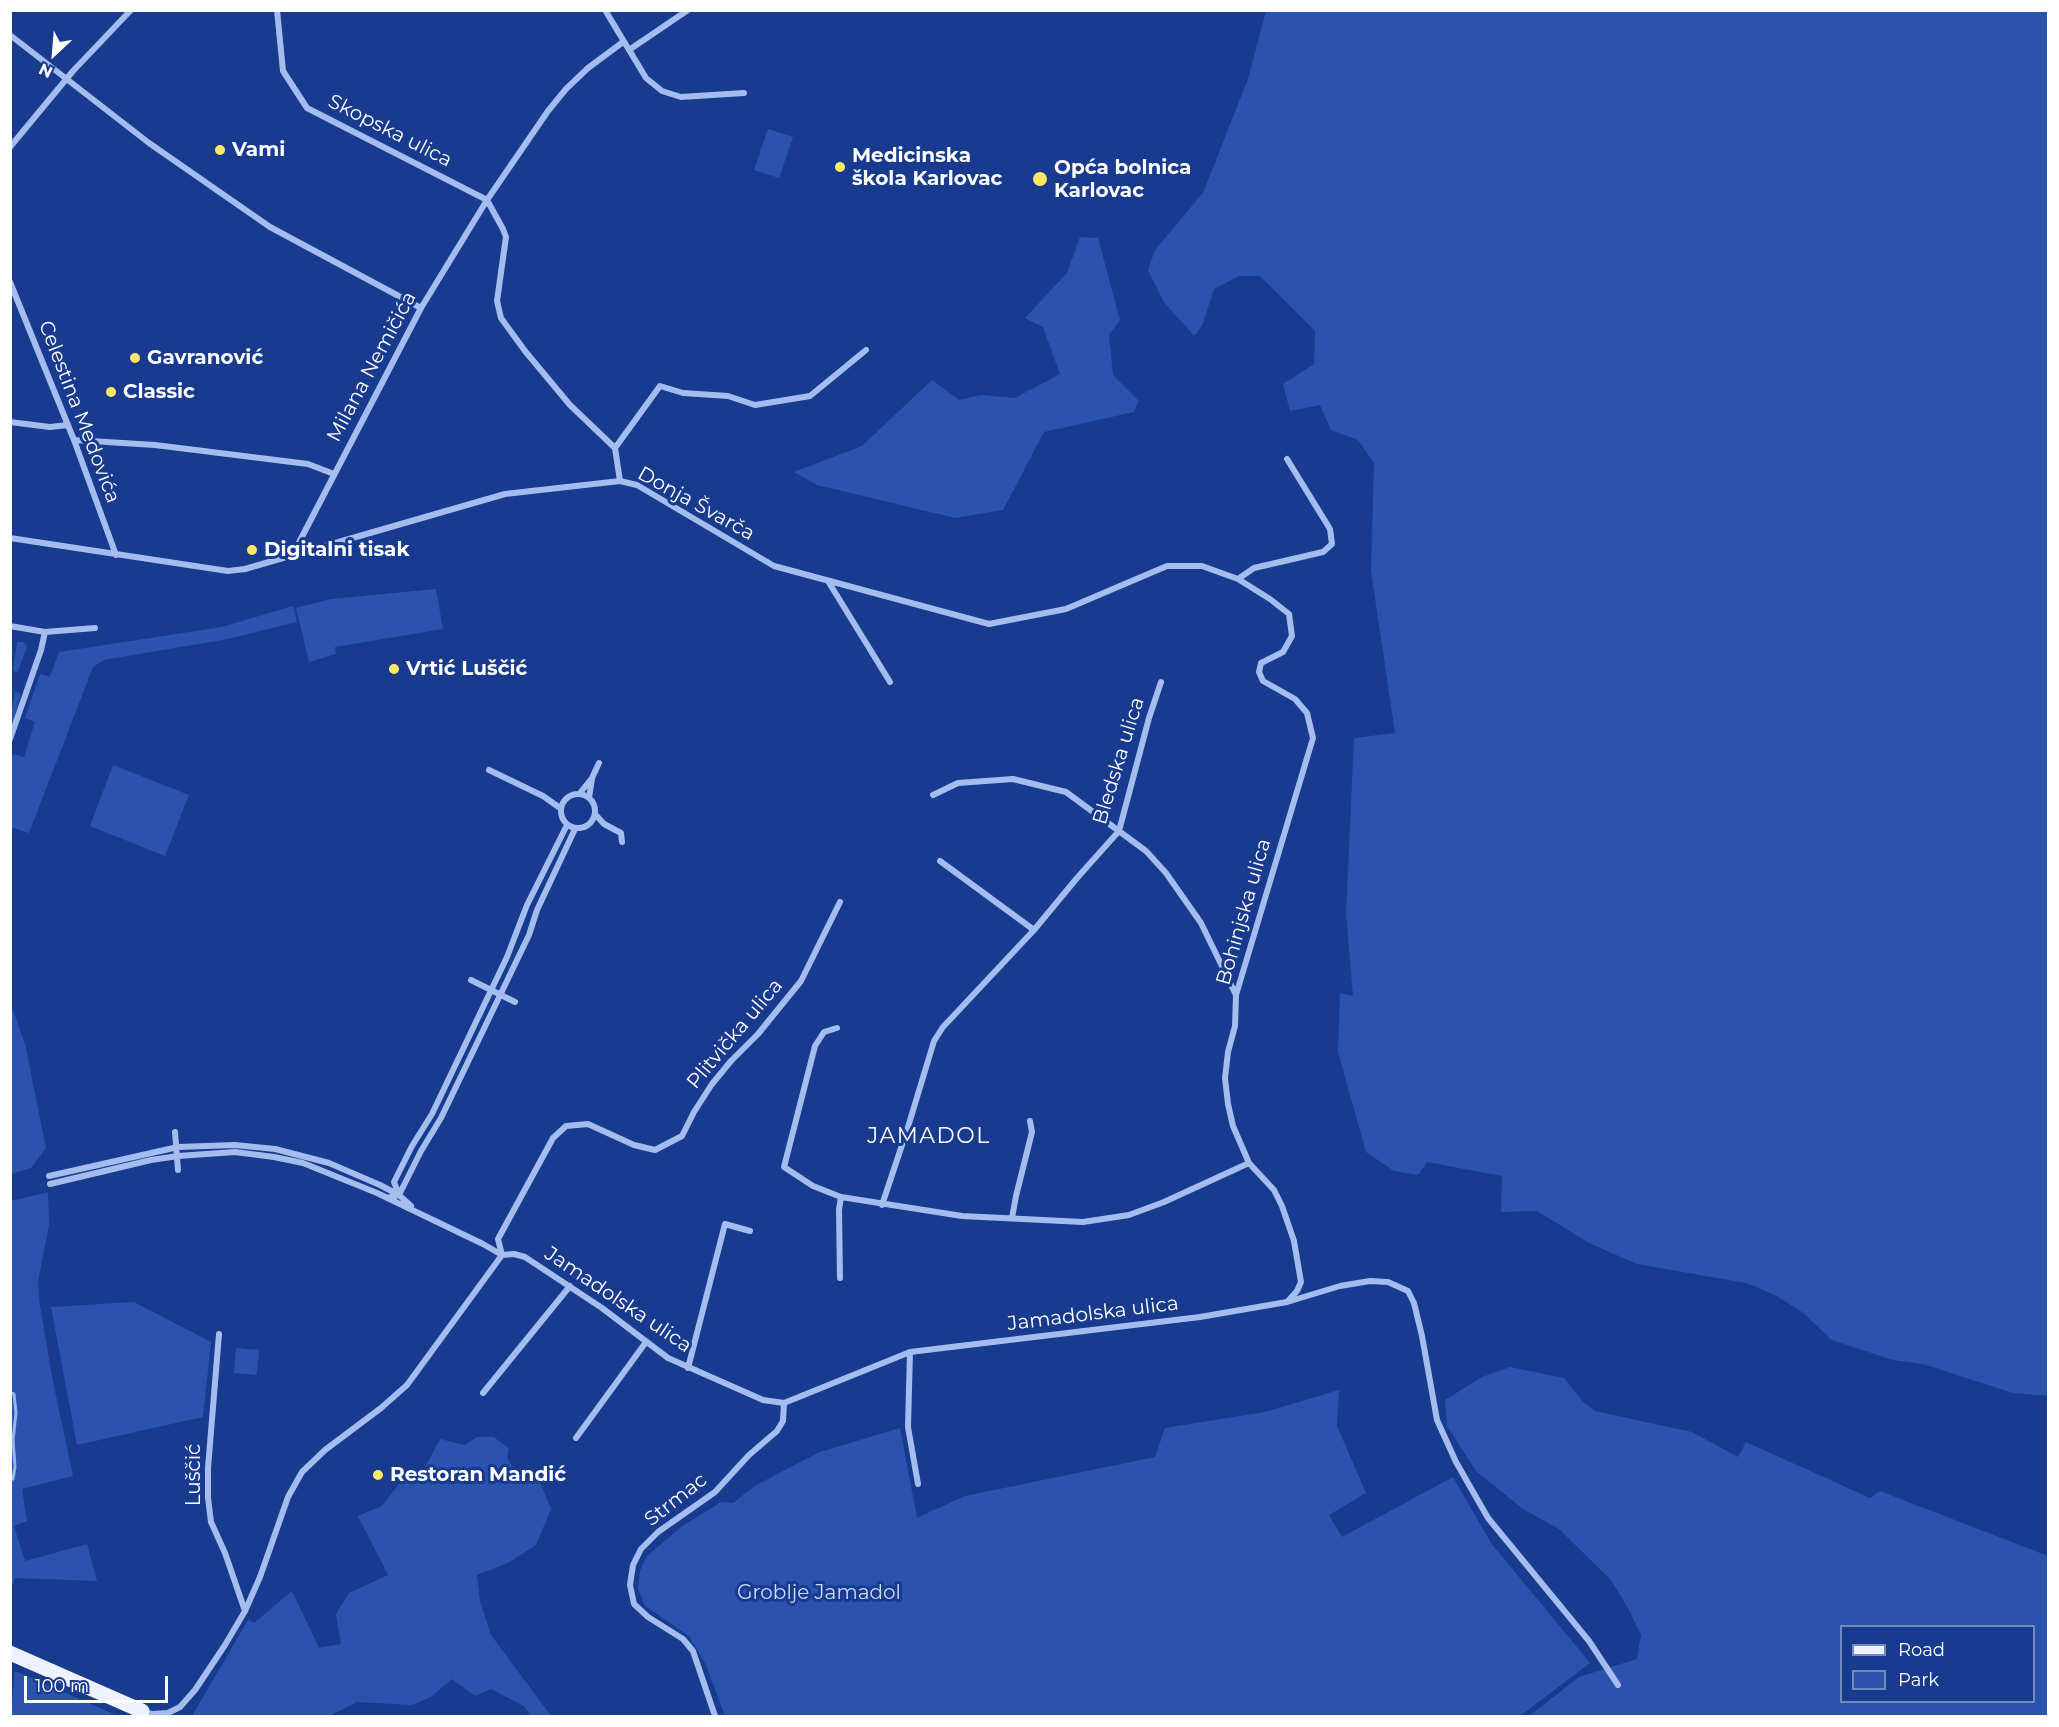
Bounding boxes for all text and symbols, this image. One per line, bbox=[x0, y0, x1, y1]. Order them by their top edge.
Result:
north arrow bbox=[24, 24, 84, 84]
text: N bbox=[36, 59, 56, 82]
street label: Skopska ulica bbox=[324, 89, 456, 173]
place label: Vami bbox=[232, 138, 285, 162]
marker: Vami bbox=[213, 143, 227, 157]
place label: Medicinska škola Karlovac bbox=[852, 144, 1002, 191]
place label: Opća bolnica Karlovac bbox=[1054, 156, 1191, 203]
marker: Medicinska škola Karlovac bbox=[833, 160, 847, 174]
marker: Opća bolnica Karlovac bbox=[1031, 170, 1049, 188]
street label: Milana Nemičića bbox=[322, 288, 422, 446]
street label: Celestina Medovića bbox=[33, 317, 125, 507]
place label: Gavranović bbox=[147, 346, 263, 370]
marker: Gavranović bbox=[128, 351, 142, 365]
place label: Classic bbox=[123, 380, 195, 404]
marker: Classic bbox=[104, 385, 118, 399]
street label: Donja Švarča bbox=[633, 462, 759, 546]
place label: Digitalni tisak bbox=[264, 538, 410, 562]
marker: Digitalni tisak bbox=[245, 543, 259, 557]
place label: Vrtić Luščić bbox=[406, 657, 527, 681]
marker: Vrtić Luščić bbox=[387, 662, 401, 676]
street label: Bledska ulica bbox=[1088, 694, 1150, 828]
street label: Bohinjska ulica bbox=[1212, 836, 1276, 988]
street label: Plitvička ulica bbox=[682, 974, 788, 1094]
district label: JAMADOL bbox=[867, 1124, 991, 1150]
street label: Jamadolska ulica bbox=[540, 1242, 696, 1358]
street label: Jamadolska ulica bbox=[1006, 1292, 1180, 1336]
street label: Luščić bbox=[182, 1444, 206, 1506]
place label: Restoran Mandić bbox=[390, 1463, 566, 1487]
marker: Restoran Mandić bbox=[371, 1468, 385, 1482]
street label: Strmac bbox=[640, 1468, 712, 1532]
park label: Groblje Jamadol bbox=[737, 1581, 901, 1605]
legend bbox=[1840, 1625, 2035, 1703]
text: Road bbox=[1898, 1639, 1945, 1661]
scale bar bbox=[27, 1664, 171, 1702]
text: Park bbox=[1898, 1669, 1939, 1691]
text: 100 m bbox=[35, 1675, 89, 1697]

